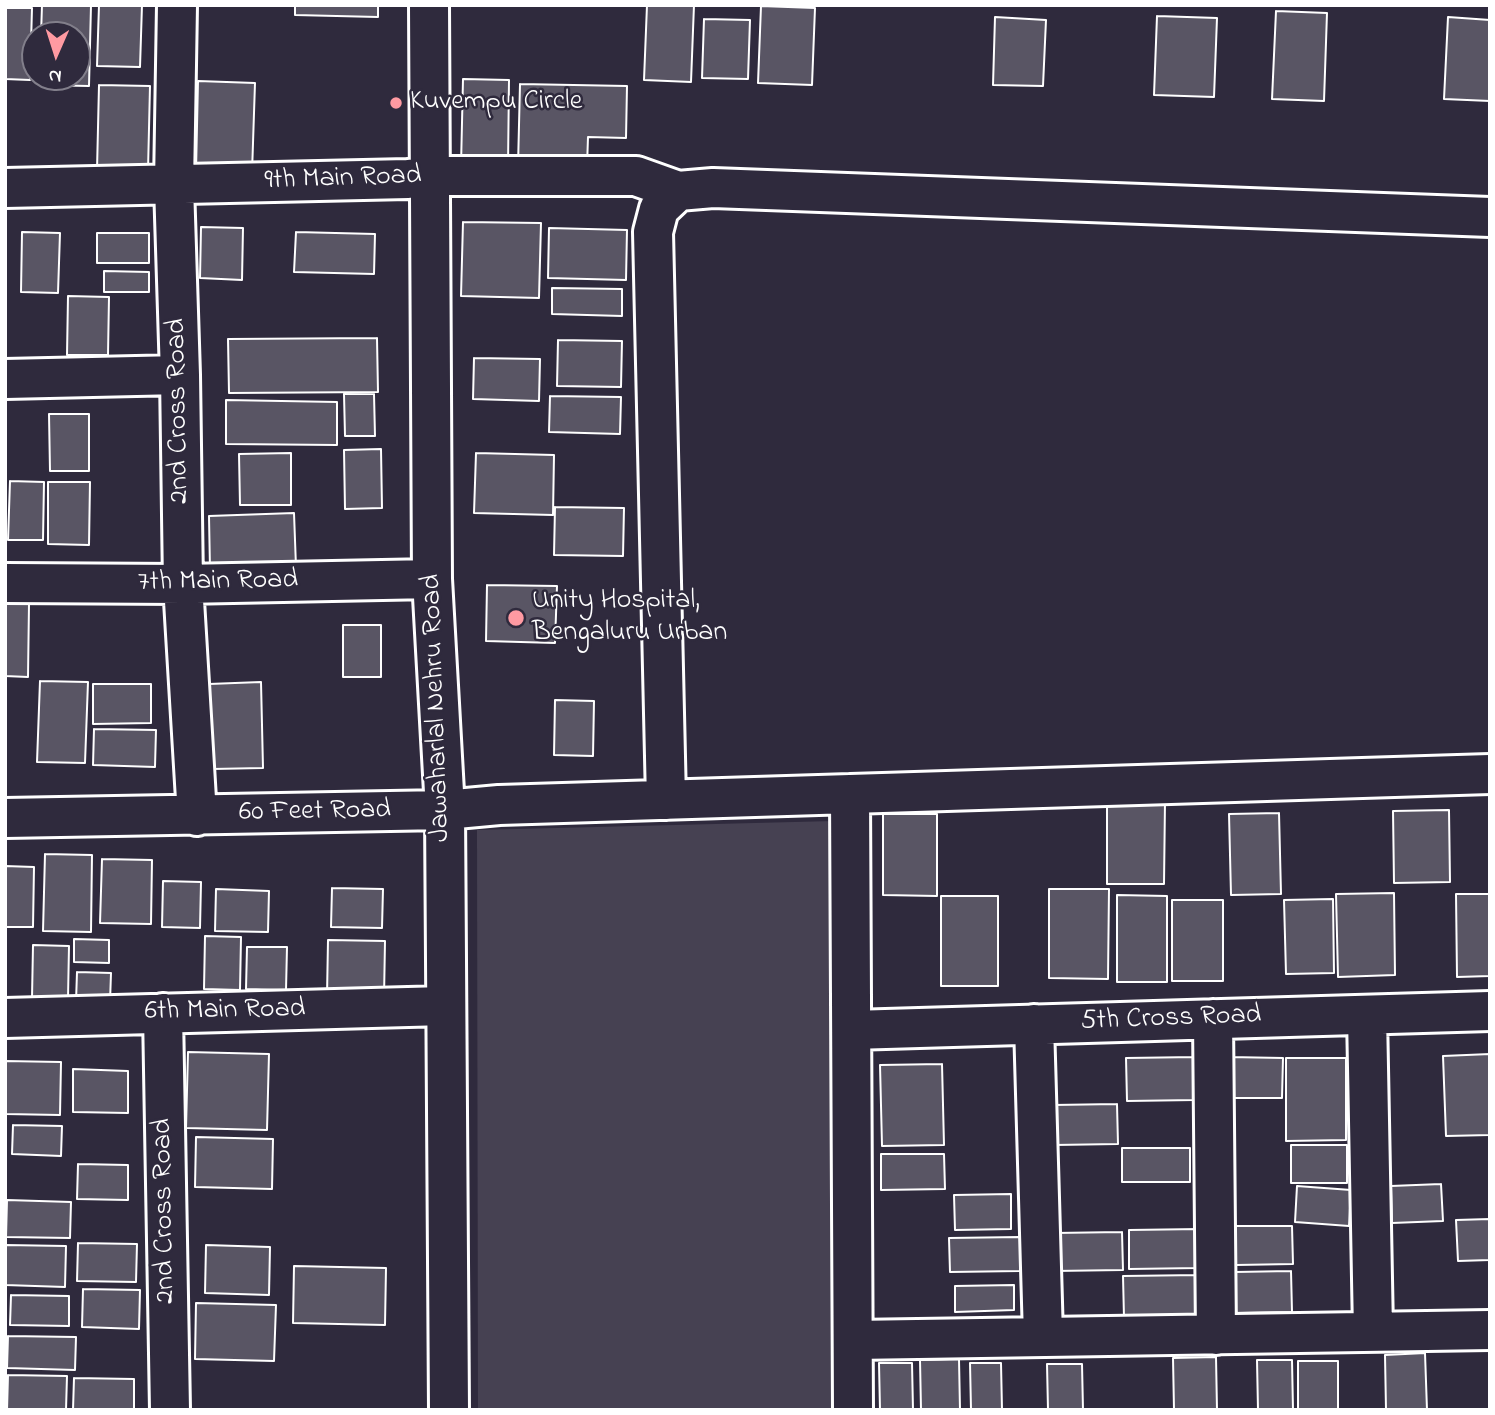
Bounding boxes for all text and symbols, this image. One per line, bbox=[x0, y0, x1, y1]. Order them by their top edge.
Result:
north arrow bbox=[21, 21, 91, 91]
text: N bbox=[48, 62, 62, 89]
place label: Kuvempu Circle bbox=[410, 86, 582, 120]
marker: Kuvempu Circle bbox=[388, 95, 404, 111]
street label: 9th Main Road bbox=[264, 160, 422, 200]
street label: 2nd Cross Road bbox=[162, 318, 198, 504]
street label: 7th Main Road bbox=[138, 565, 298, 601]
street label: Jawaharlal Nehru Road bbox=[417, 573, 459, 843]
place label: Unity Hospital, Bengaluru Urban bbox=[532, 585, 727, 651]
marker: Unity Hospital, Bengaluru Urban bbox=[506, 608, 526, 628]
street label: 60 Feet Road bbox=[239, 795, 391, 831]
street label: 6th Main Road bbox=[144, 994, 306, 1030]
street label: 5th Cross Road bbox=[1080, 1000, 1262, 1040]
street label: 2nd Cross Road bbox=[148, 1118, 184, 1304]

